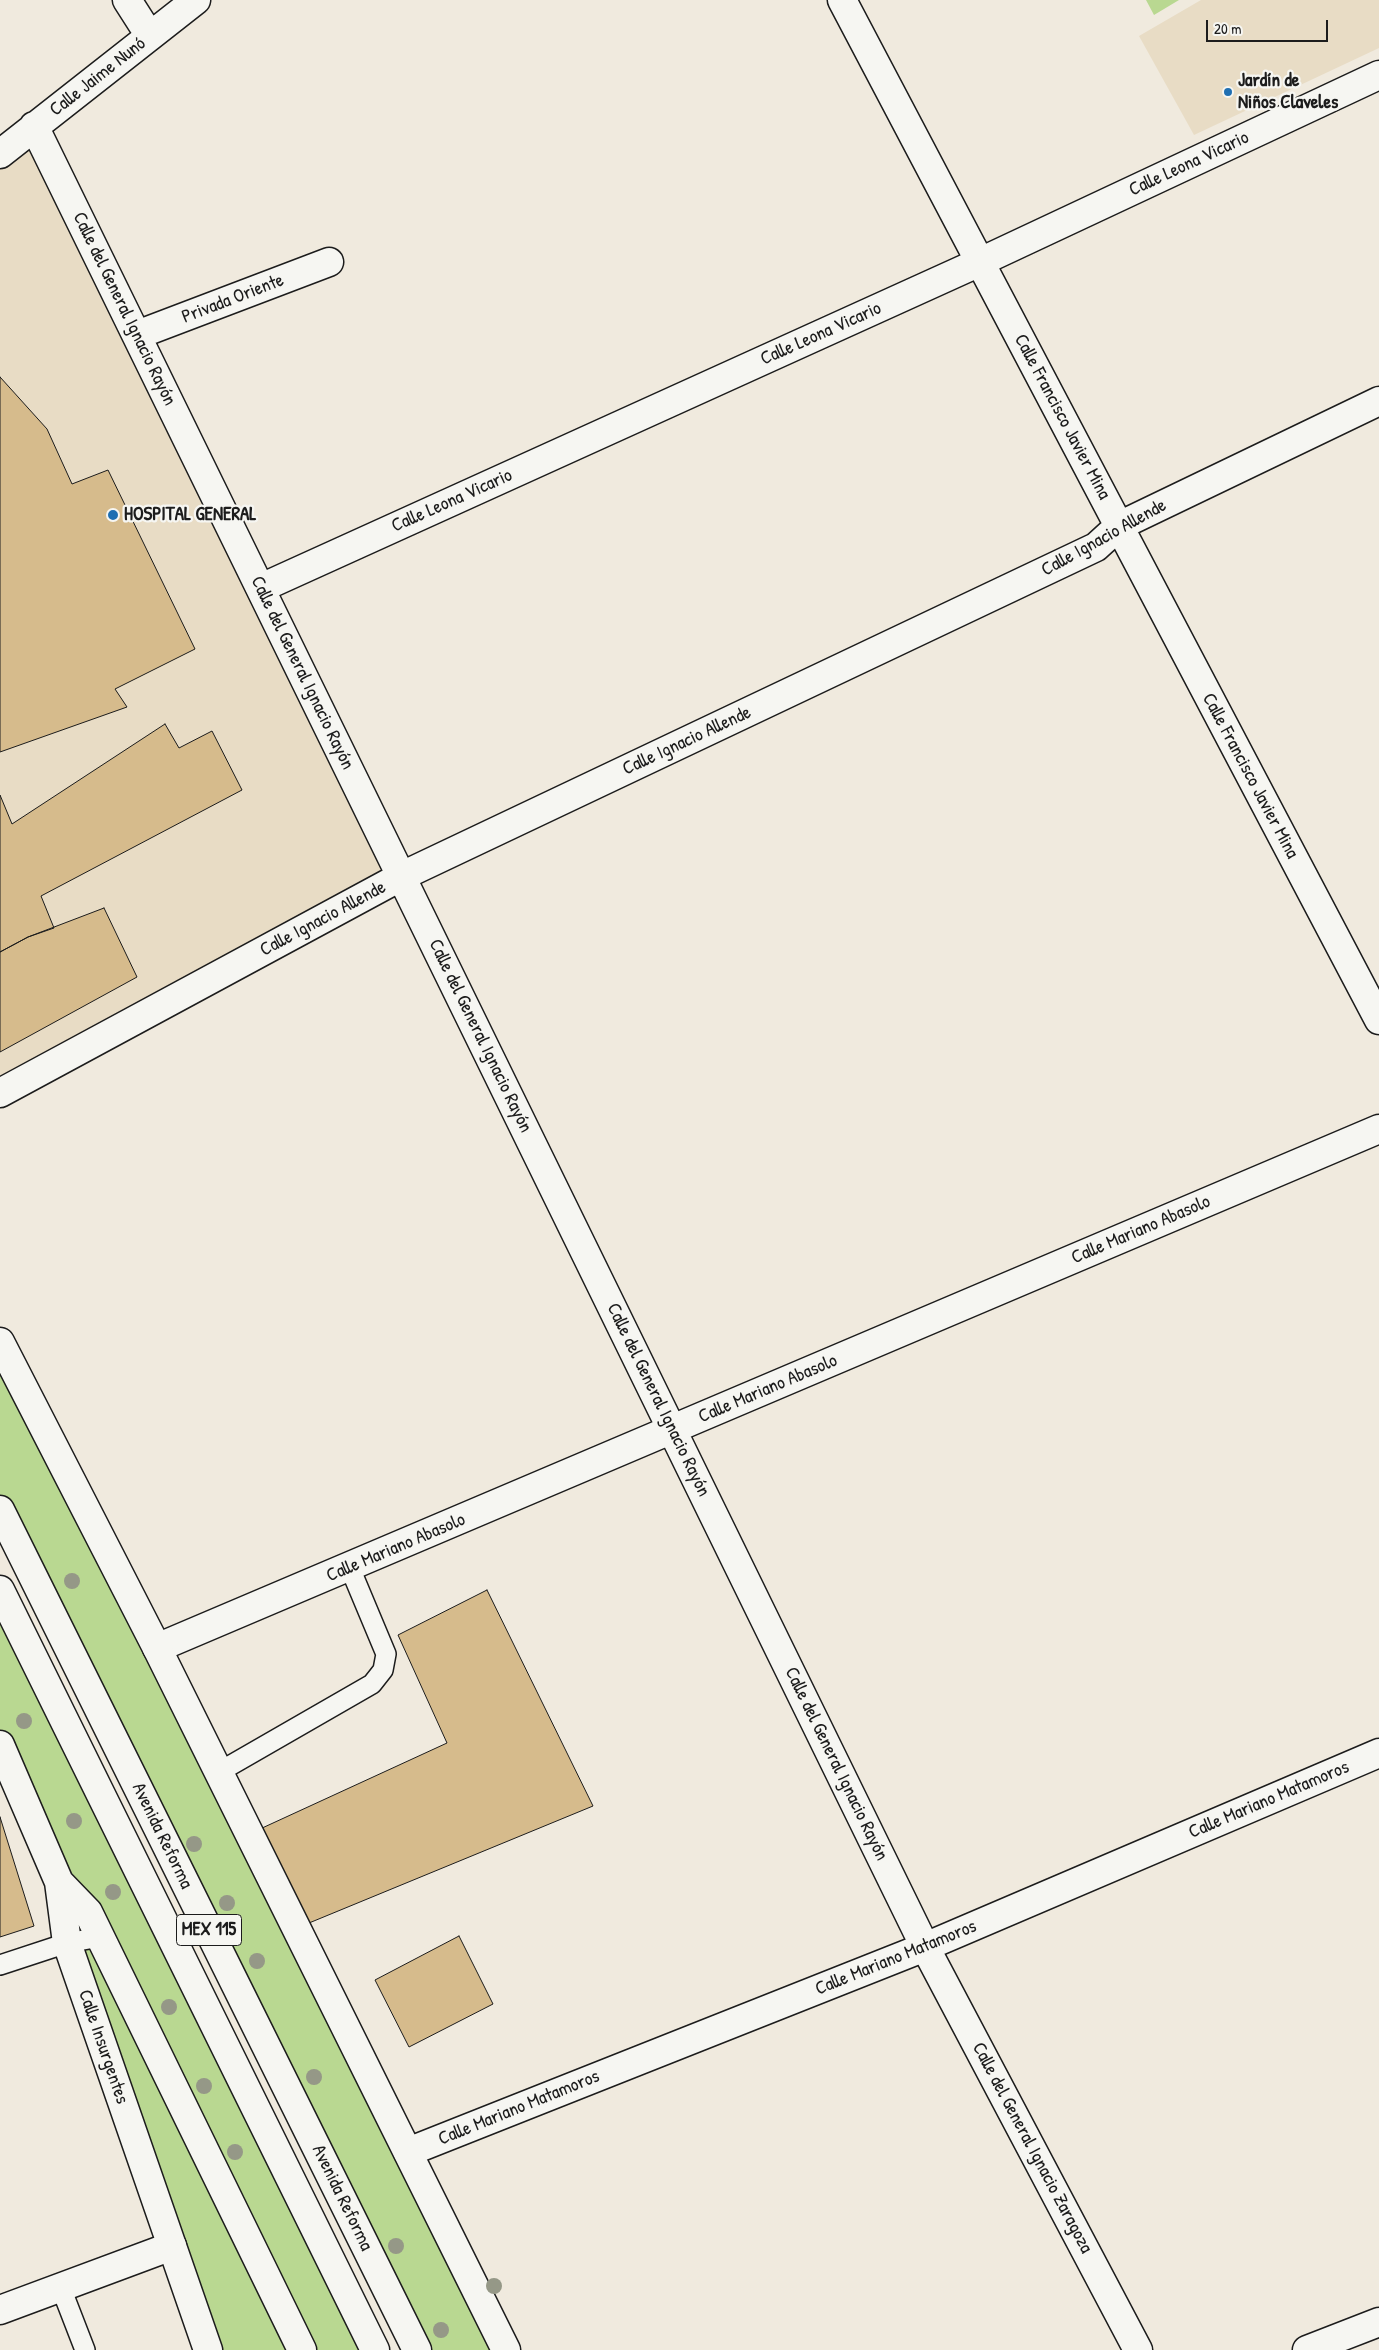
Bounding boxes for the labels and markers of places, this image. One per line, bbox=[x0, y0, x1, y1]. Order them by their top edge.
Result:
place label: Jardín de Niños Claveles bbox=[1238, 70, 1338, 114]
marker: Jardín de Niños Claveles bbox=[1222, 86, 1234, 98]
place label: HOSPITAL GENERAL bbox=[124, 504, 256, 526]
marker: HOSPITAL GENERAL bbox=[106, 508, 120, 522]

